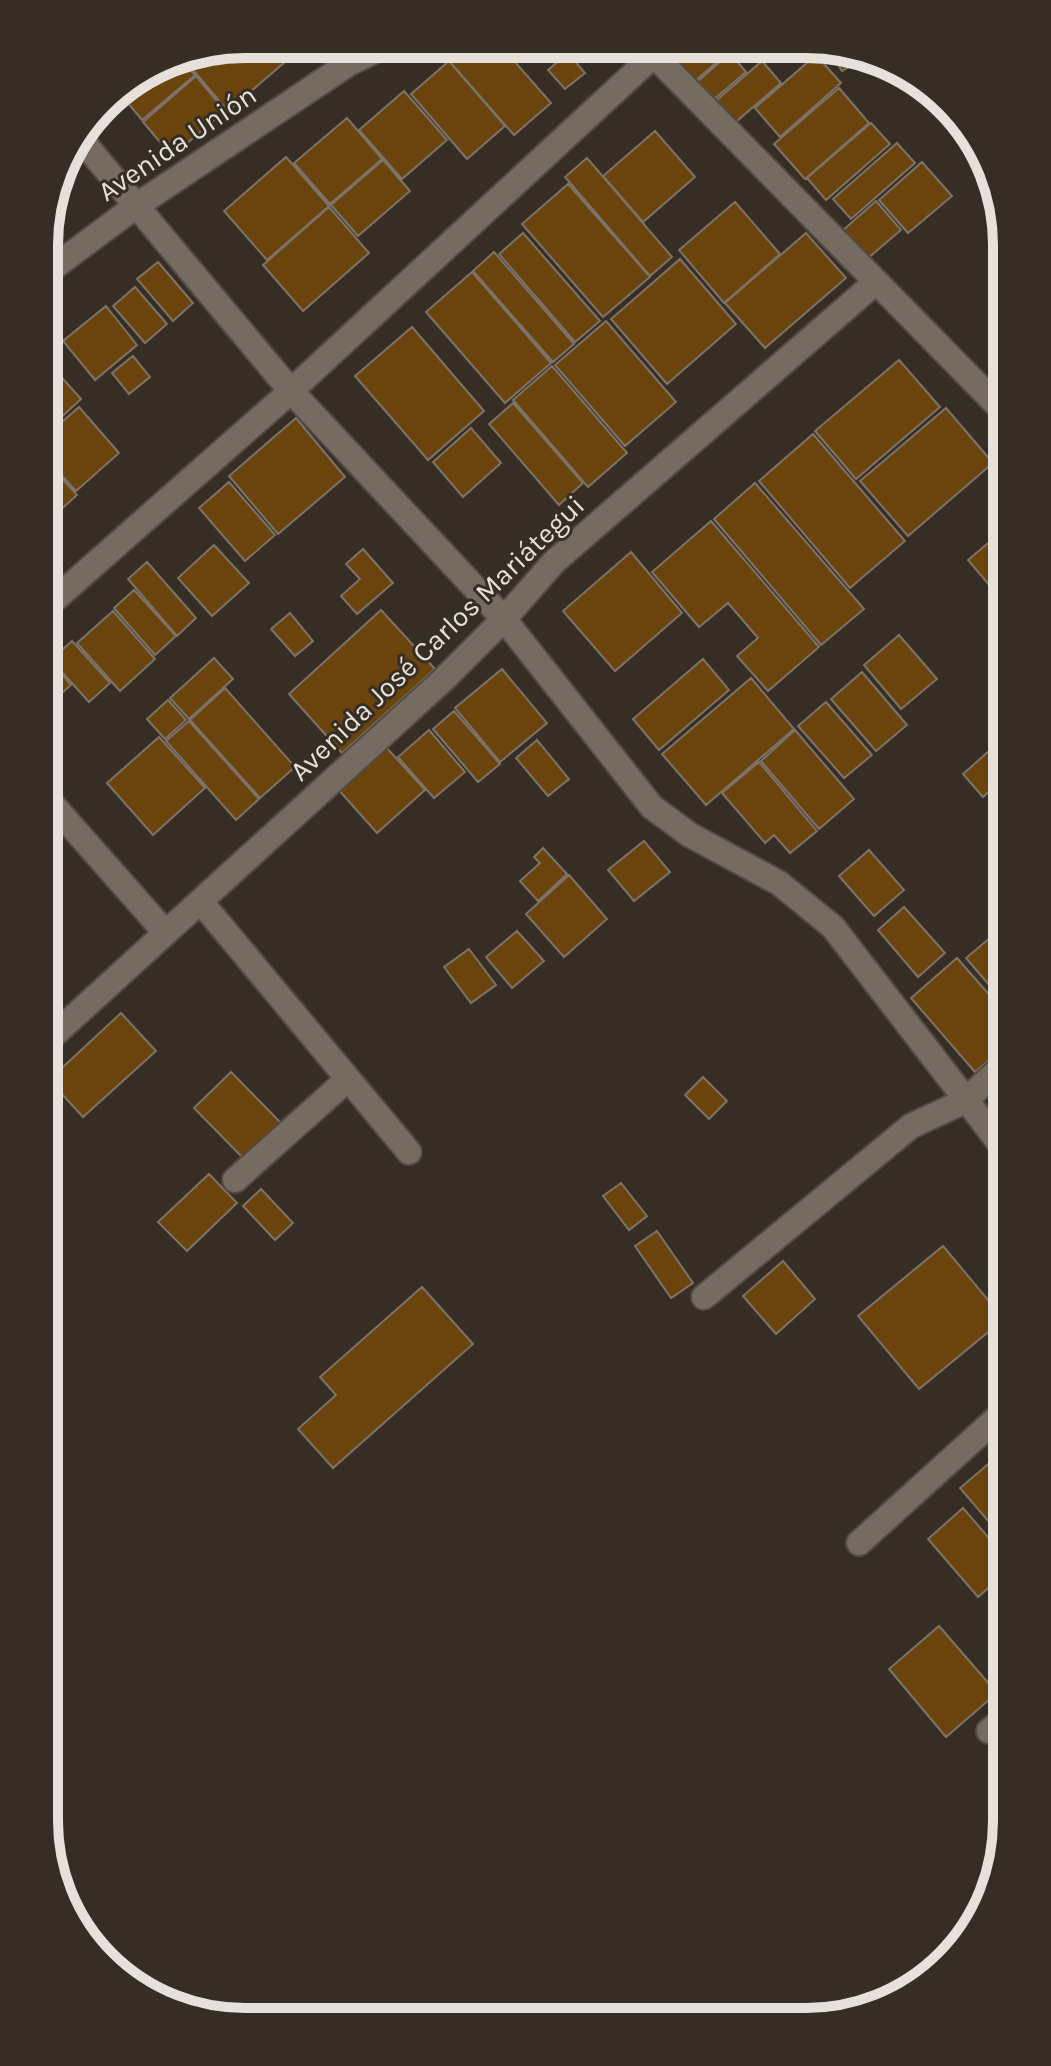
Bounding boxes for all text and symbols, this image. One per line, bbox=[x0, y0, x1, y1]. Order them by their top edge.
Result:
street label: Avenida Unión bbox=[92, 78, 262, 208]
street label: Avenida José Carlos Mariátegui bbox=[283, 488, 591, 788]

